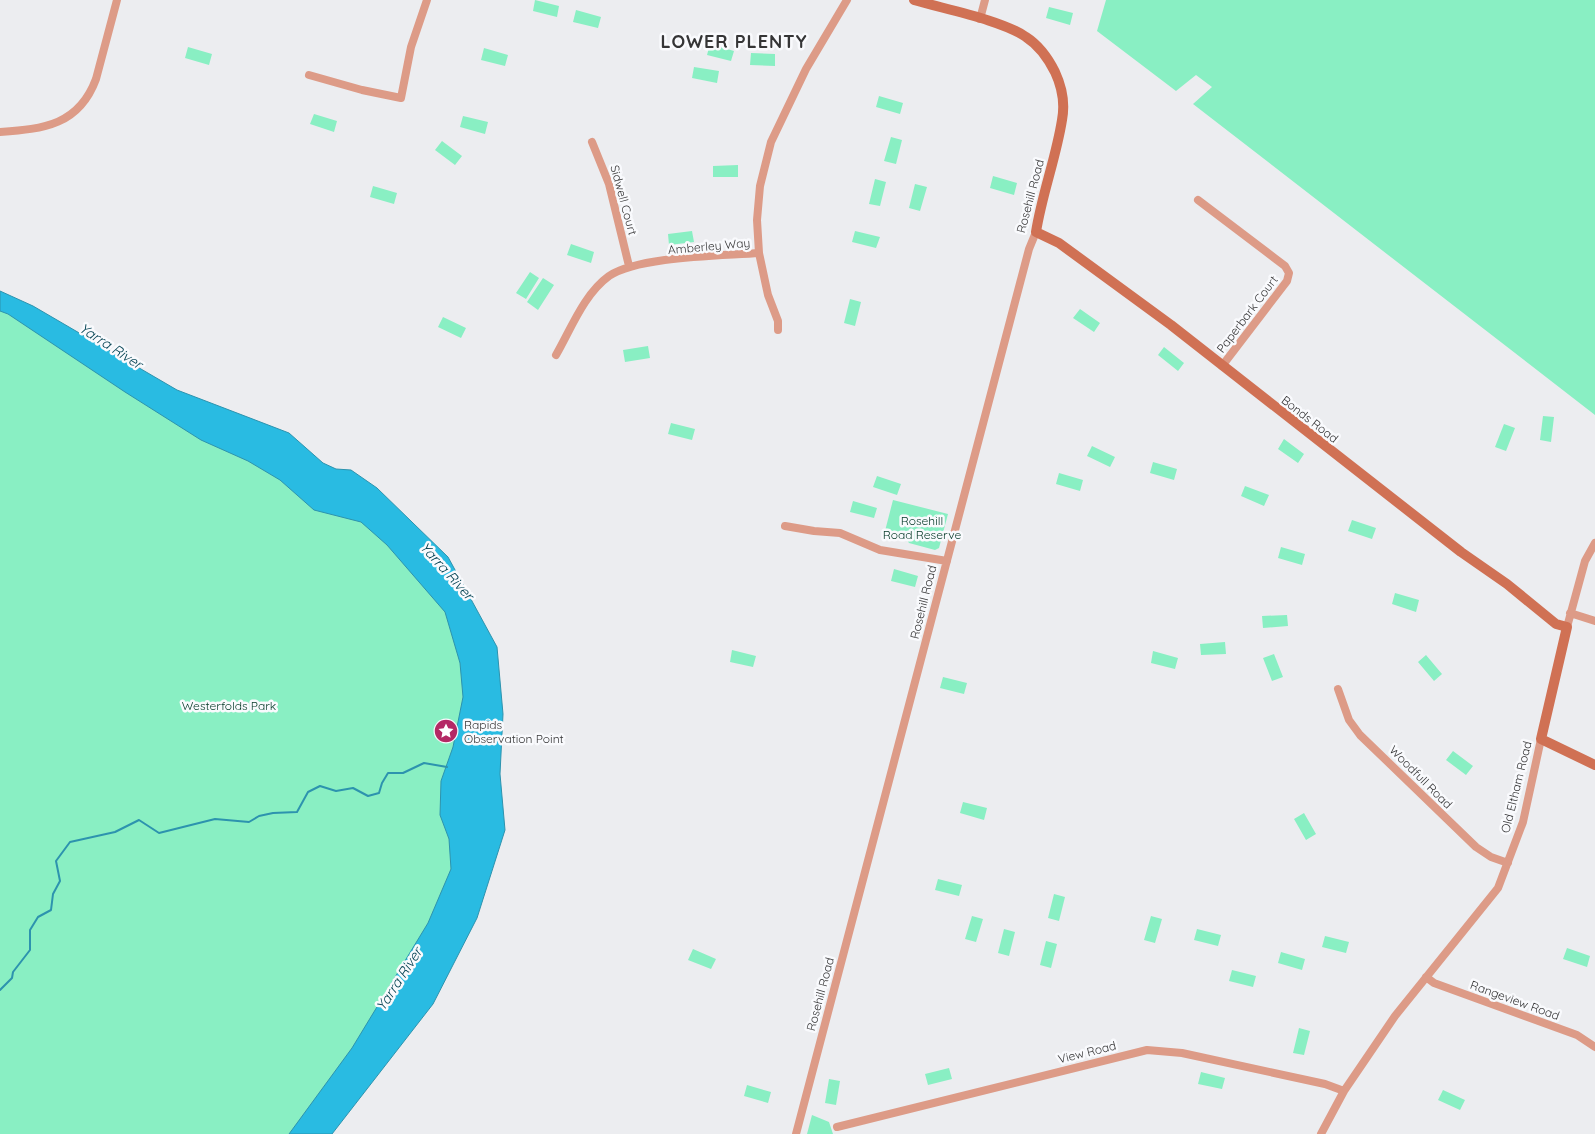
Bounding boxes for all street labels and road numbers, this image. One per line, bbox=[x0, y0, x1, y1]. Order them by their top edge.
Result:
street label: Rosehill Road bbox=[1013, 158, 1047, 234]
street label: Sidwell Court bbox=[607, 163, 641, 237]
street label: Amberley Way bbox=[667, 235, 751, 257]
street label: Paperbark Court bbox=[1213, 273, 1281, 355]
street label: Bonds Road bbox=[1279, 392, 1341, 446]
street label: Rosehill Road bbox=[907, 564, 939, 640]
street label: Old Eltham Road bbox=[1497, 740, 1535, 834]
street label: Woodfull Road bbox=[1386, 742, 1456, 812]
street label: Rosehill Road bbox=[803, 956, 837, 1032]
street label: Rangeview Road bbox=[1468, 977, 1562, 1023]
street label: View Road bbox=[1056, 1038, 1118, 1066]

